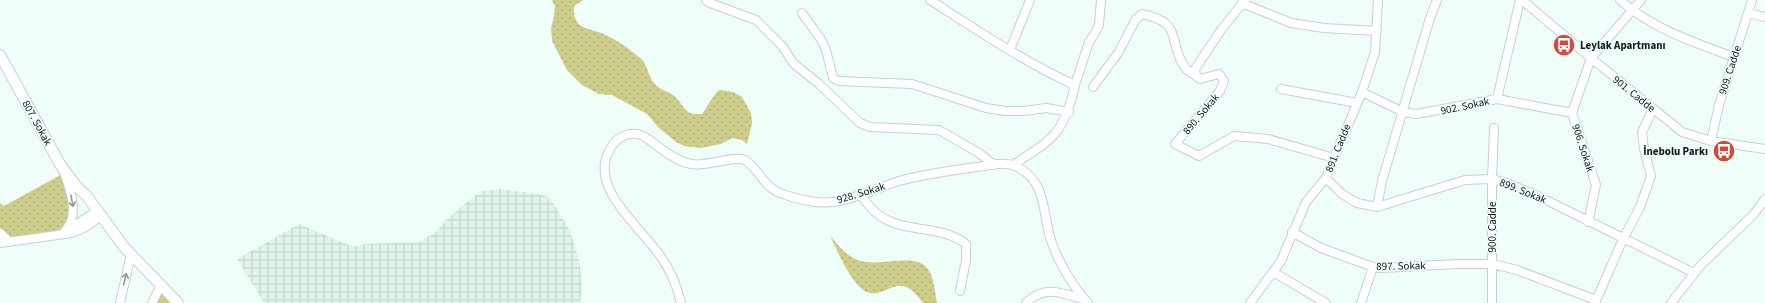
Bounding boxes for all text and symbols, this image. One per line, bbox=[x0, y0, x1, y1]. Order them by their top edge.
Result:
bus stop icon: Leylak Apartmanı bbox=[1551, 32, 1577, 58]
place label: Leylak Apartmanı bbox=[1580, 38, 1666, 53]
street label: 909. Cadde bbox=[1715, 43, 1745, 96]
street label: 901. Cadde bbox=[1610, 72, 1659, 116]
street label: 890. Sokak bbox=[1179, 90, 1223, 138]
street label: 902. Sokak bbox=[1439, 93, 1491, 118]
street label: 807. Sokak bbox=[18, 98, 56, 149]
street label: 891. Cadde bbox=[1322, 121, 1355, 174]
street label: 906. Sokak bbox=[1568, 122, 1598, 174]
bus stop icon: İnebolu Parkı bbox=[1711, 138, 1737, 164]
place label: İnebolu Parkı bbox=[1643, 144, 1708, 159]
street label: 899. Sokak bbox=[1497, 175, 1549, 207]
street label: 928. Sokak bbox=[835, 178, 887, 207]
one-way arrow bbox=[68, 194, 76, 207]
street label: 900. Cadde bbox=[1485, 201, 1500, 252]
street label: 897. Sokak bbox=[1376, 258, 1426, 274]
one-way arrow bbox=[122, 272, 130, 285]

